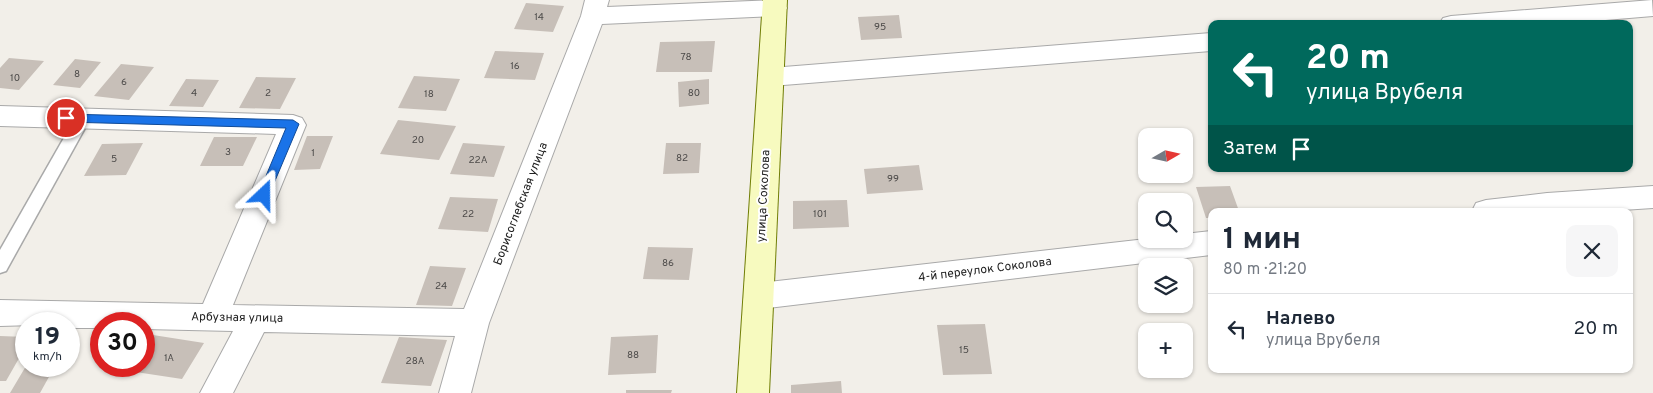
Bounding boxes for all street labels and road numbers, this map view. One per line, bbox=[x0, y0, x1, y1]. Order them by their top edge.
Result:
street label: Борисоглебская улица bbox=[490, 140, 552, 268]
street label: улица Соколова bbox=[754, 149, 774, 243]
street label: 4-й переулок Соколова bbox=[917, 254, 1053, 286]
street label: Арбузная улица bbox=[191, 309, 283, 327]

